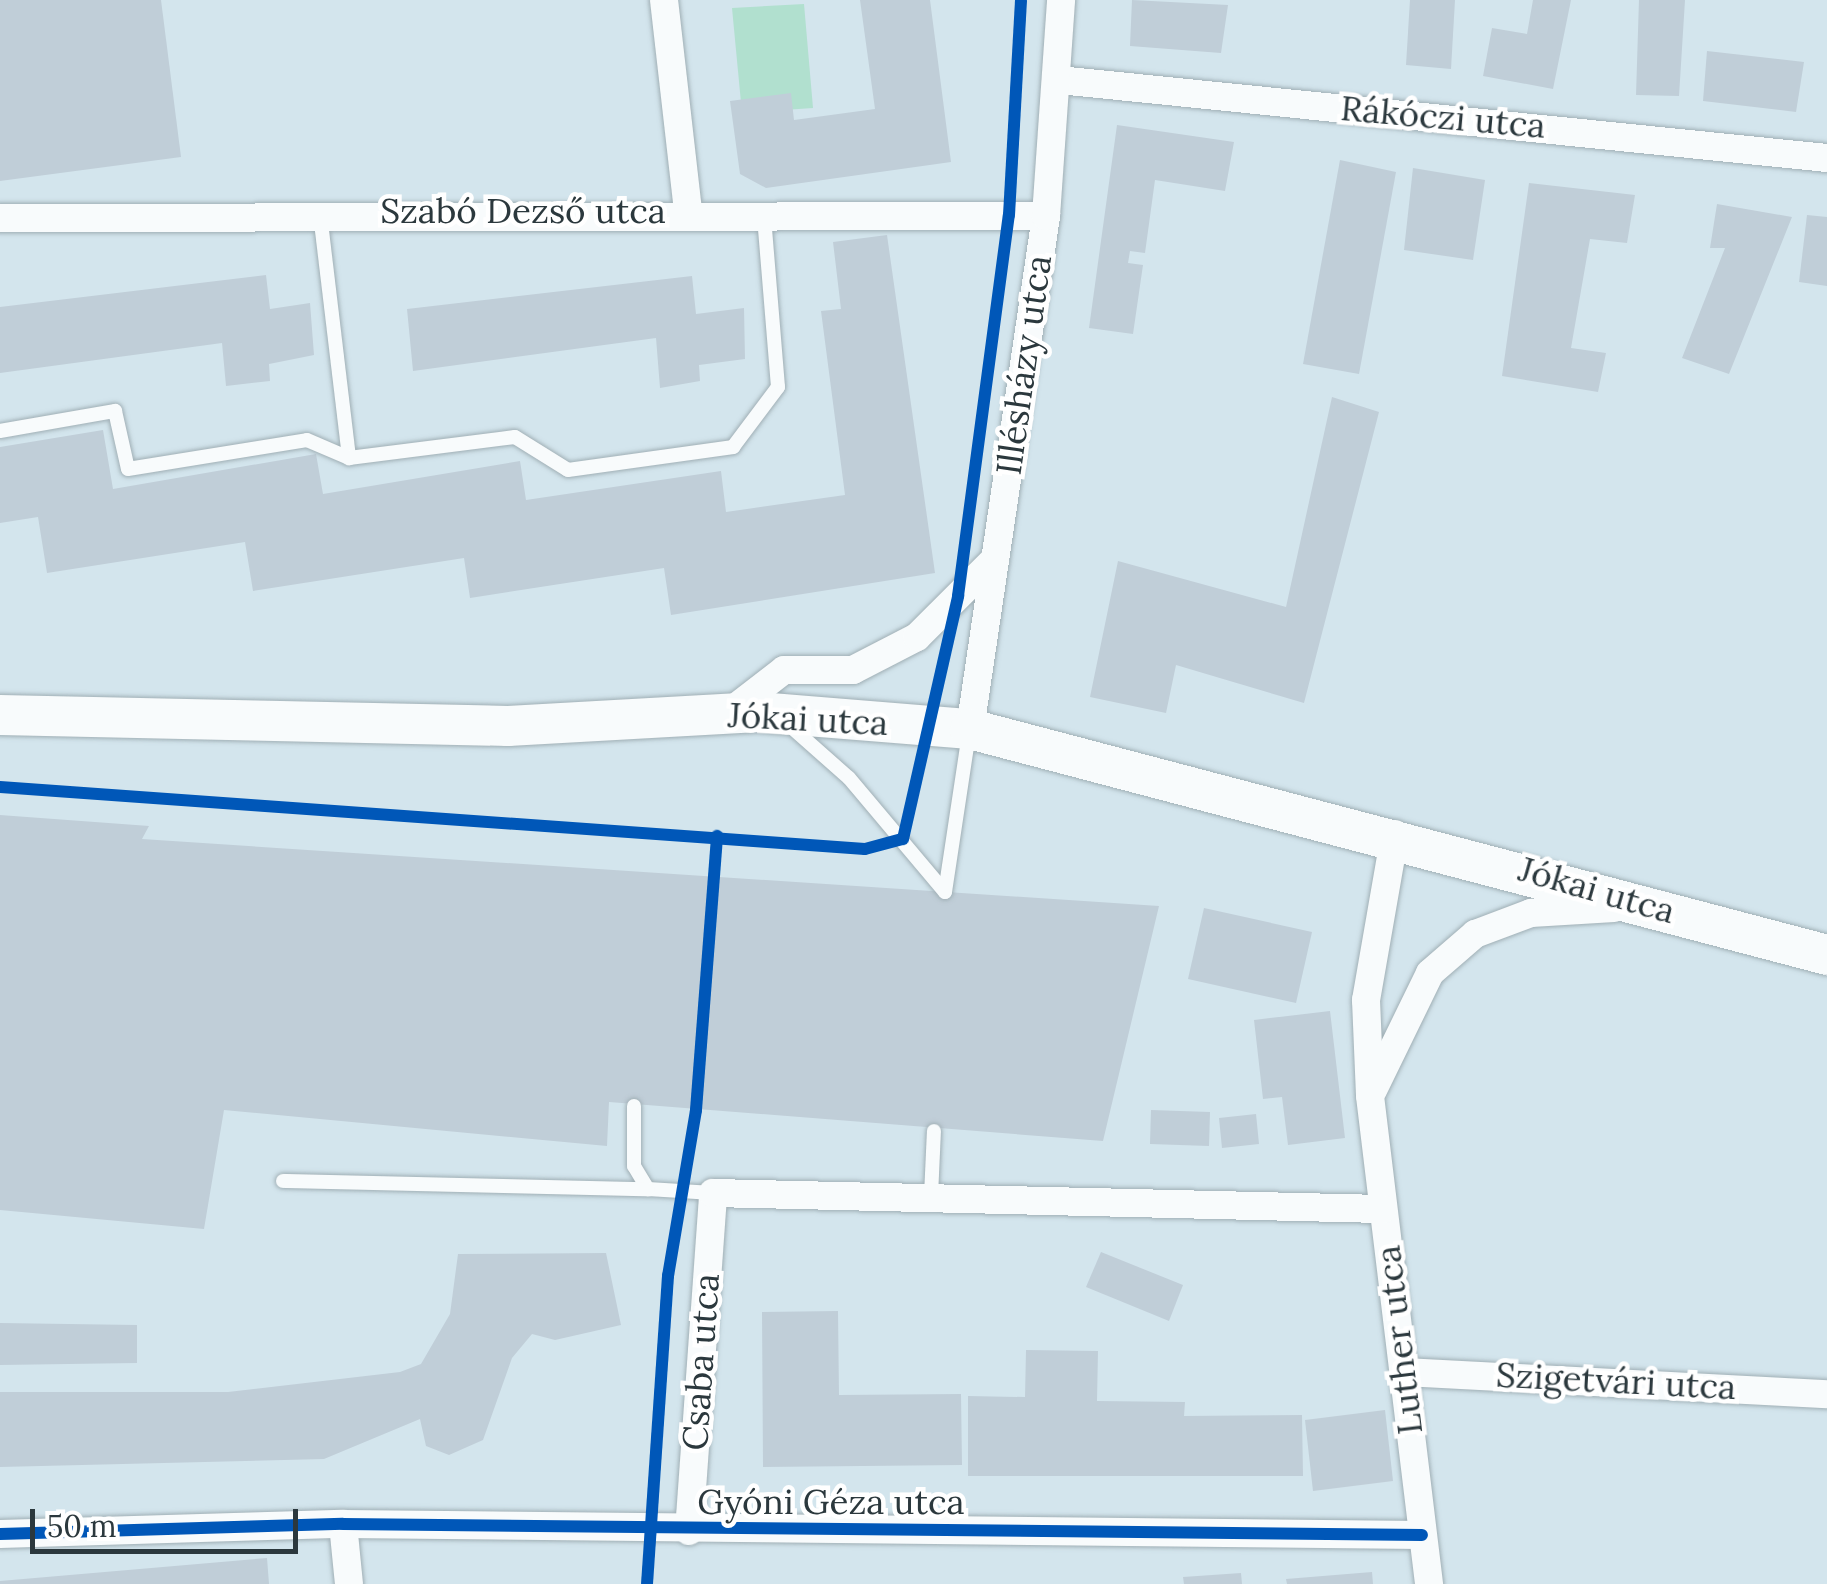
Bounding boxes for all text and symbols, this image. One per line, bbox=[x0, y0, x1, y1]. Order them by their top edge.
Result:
street label: Rákóczi utca bbox=[1339, 87, 1547, 147]
street label: Szabó Dezső utca bbox=[380, 190, 666, 232]
street label: Illésházy utca bbox=[988, 252, 1060, 478]
street label: Jókai utca bbox=[727, 694, 889, 744]
street label: Jókai utca bbox=[1514, 848, 1680, 932]
street label: Luther utca bbox=[1367, 1243, 1431, 1437]
street label: Csaba utca bbox=[674, 1272, 728, 1452]
street label: Szigetvári utca bbox=[1495, 1354, 1737, 1408]
street label: Gyóni Géza utca bbox=[697, 1481, 965, 1523]
scale bar bbox=[35, 1489, 302, 1551]
text: 50 m bbox=[47, 1507, 117, 1545]

